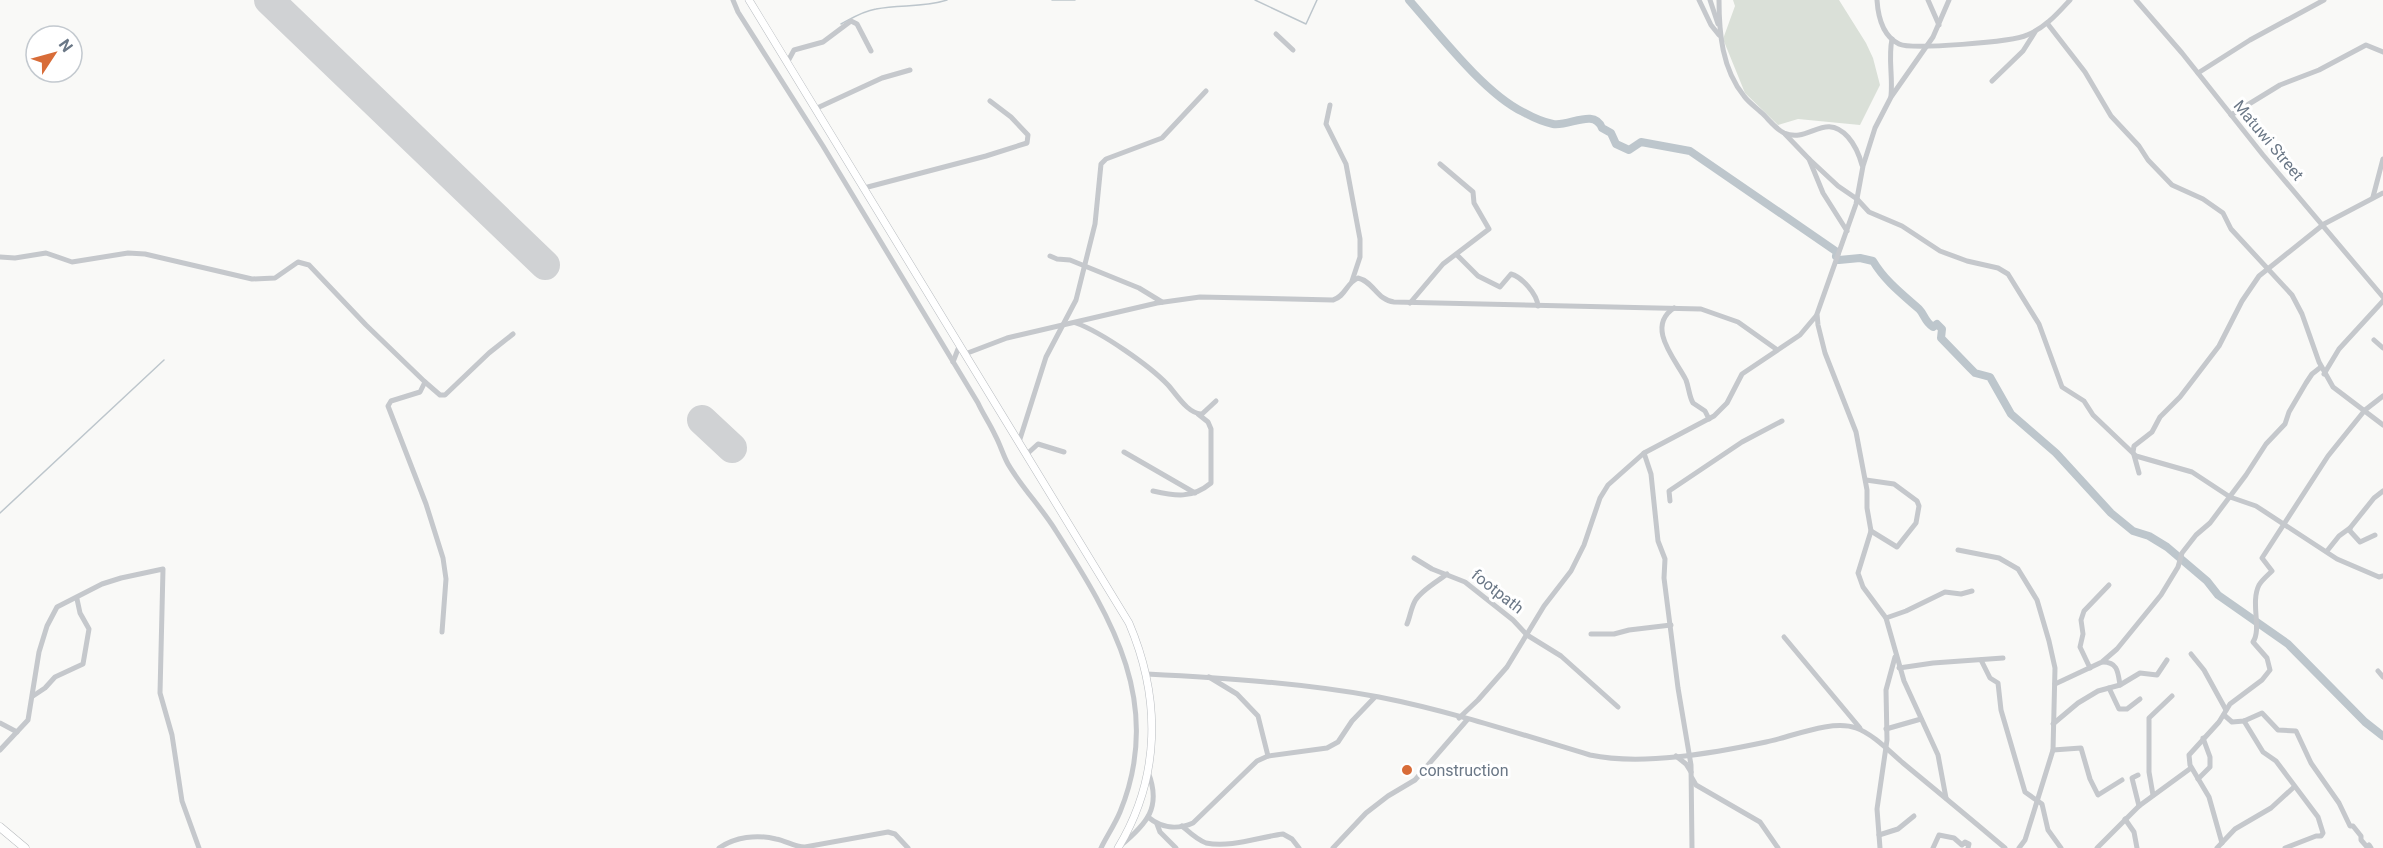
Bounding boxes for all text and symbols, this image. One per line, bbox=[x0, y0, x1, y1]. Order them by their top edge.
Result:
north arrow bbox=[24, 24, 84, 84]
text: N bbox=[55, 35, 77, 56]
street label: Matuwi Street bbox=[2230, 96, 2308, 184]
street label: footpath bbox=[1468, 565, 1527, 618]
place label: construction bbox=[1419, 761, 1509, 780]
marker: construction bbox=[1400, 763, 1414, 777]

